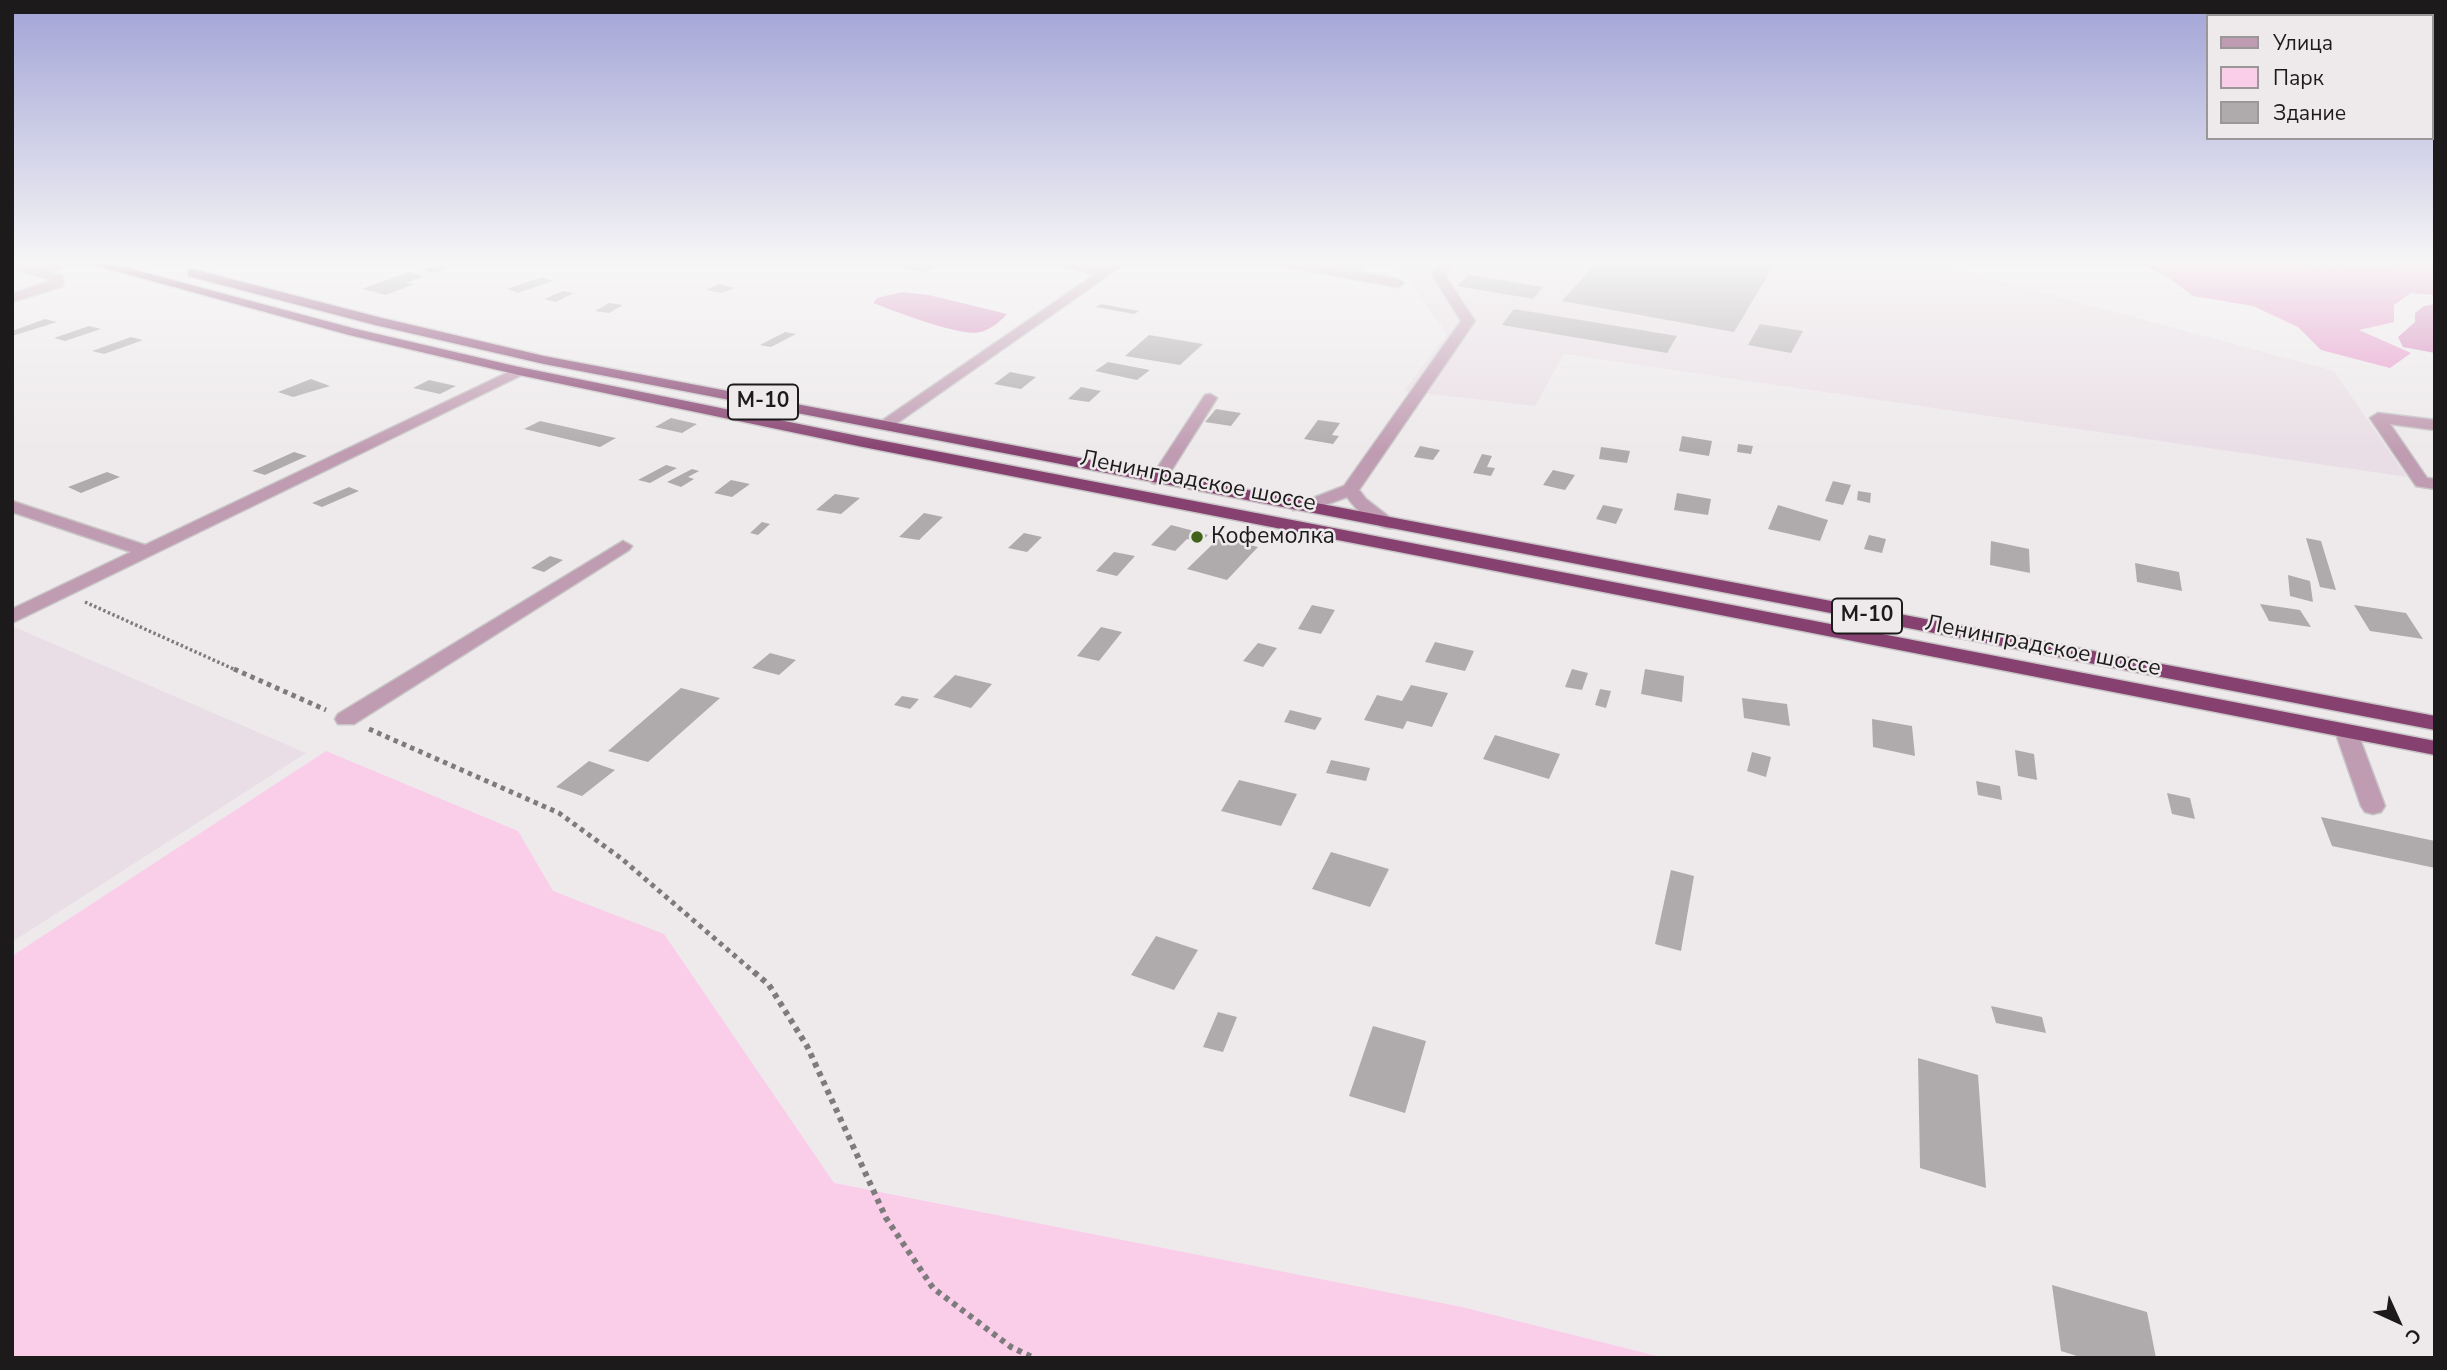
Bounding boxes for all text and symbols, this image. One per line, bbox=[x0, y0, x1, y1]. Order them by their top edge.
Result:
legend bbox=[2206, 14, 2433, 140]
text: Улица bbox=[2273, 29, 2333, 57]
text: Парк bbox=[2273, 64, 2324, 92]
text: Здание bbox=[2273, 99, 2346, 127]
road number: М-10 bbox=[728, 384, 798, 420]
street label: Ленинградское шоссе bbox=[1078, 446, 1318, 518]
place label: Кофемолка bbox=[1211, 523, 1335, 551]
marker: Кофемолка bbox=[1189, 529, 1205, 545]
road number: М-10 bbox=[1832, 598, 1902, 634]
street label: Ленинградское шоссе bbox=[1923, 611, 2163, 683]
north arrow bbox=[2363, 1286, 2433, 1356]
text: С bbox=[2399, 1322, 2427, 1350]

